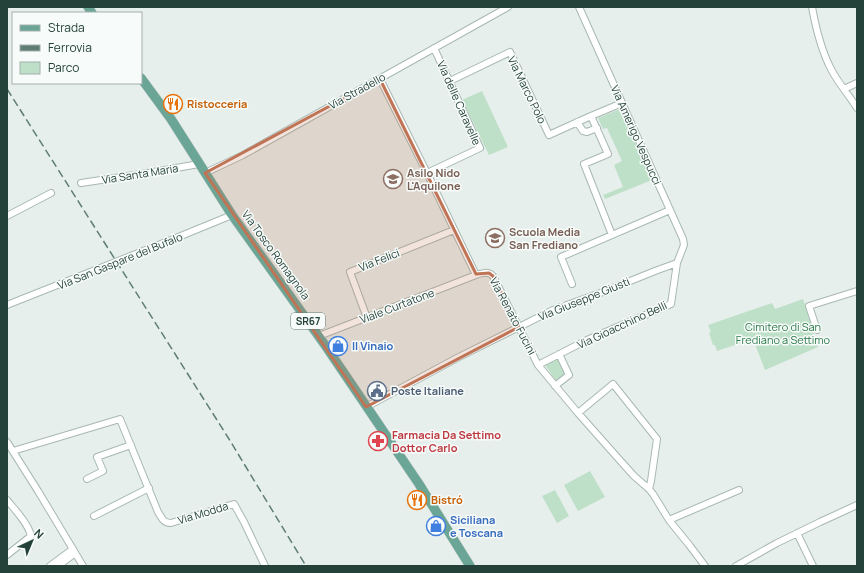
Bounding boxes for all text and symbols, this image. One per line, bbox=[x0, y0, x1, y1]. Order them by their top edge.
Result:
legend bbox=[12, 12, 142, 84]
text: Strada bbox=[48, 19, 85, 36]
text: Ferrovia bbox=[48, 39, 92, 56]
street label: Via Marco Polo bbox=[505, 54, 550, 126]
street label: Via delle Caravelle bbox=[434, 58, 485, 148]
text: Parco bbox=[48, 59, 79, 76]
street label: Via Stradello bbox=[326, 69, 388, 112]
street label: Via Amerigo Vespucci bbox=[608, 83, 665, 187]
restaurant icon: Ristocceria bbox=[162, 93, 184, 115]
place label: Ristocceria bbox=[187, 96, 247, 111]
street label: Via Santa Maria bbox=[100, 160, 179, 187]
place label: Asilo Nido L'Aquilone bbox=[407, 165, 461, 193]
school or university icon: Asilo Nido L'Aquilone bbox=[382, 168, 404, 190]
street label: Via Tosco Romagnola bbox=[239, 207, 314, 302]
place label: Scuola Media San Frediano bbox=[509, 224, 580, 252]
school or university icon: Scuola Media San Frediano bbox=[484, 227, 506, 249]
street label: Via San Gaspare del Bufalo bbox=[55, 228, 185, 293]
street label: Via Felici bbox=[356, 245, 401, 274]
street label: Via Giuseppe Giusti bbox=[536, 273, 632, 324]
street label: Via Renato Fucini bbox=[487, 274, 540, 357]
street label: Viale Curtatone bbox=[357, 284, 437, 327]
street label: Via Gioacchino Belli bbox=[574, 297, 669, 352]
road number: SR67 bbox=[291, 313, 325, 329]
park label: Cimitero di San Frediano a Settimo bbox=[736, 319, 831, 347]
shop icon: Il Vinaio bbox=[327, 335, 349, 357]
place label: Il Vinaio bbox=[352, 338, 394, 353]
public building icon: Poste Italiane bbox=[366, 380, 388, 402]
place label: Poste Italiane bbox=[391, 383, 464, 398]
place label: Farmacia Da Settimo Dottor Carlo bbox=[392, 427, 501, 455]
pharmacy icon: Farmacia Da Settimo Dottor Carlo bbox=[367, 430, 389, 452]
restaurant icon: Bistró bbox=[406, 489, 428, 511]
place label: Bistró bbox=[431, 492, 463, 507]
street label: Via Modda bbox=[176, 498, 230, 527]
place label: Siciliana e Toscana bbox=[450, 512, 503, 540]
shop icon: Siciliana e Toscana bbox=[425, 515, 447, 537]
north arrow bbox=[12, 521, 52, 561]
text: N bbox=[31, 525, 47, 542]

